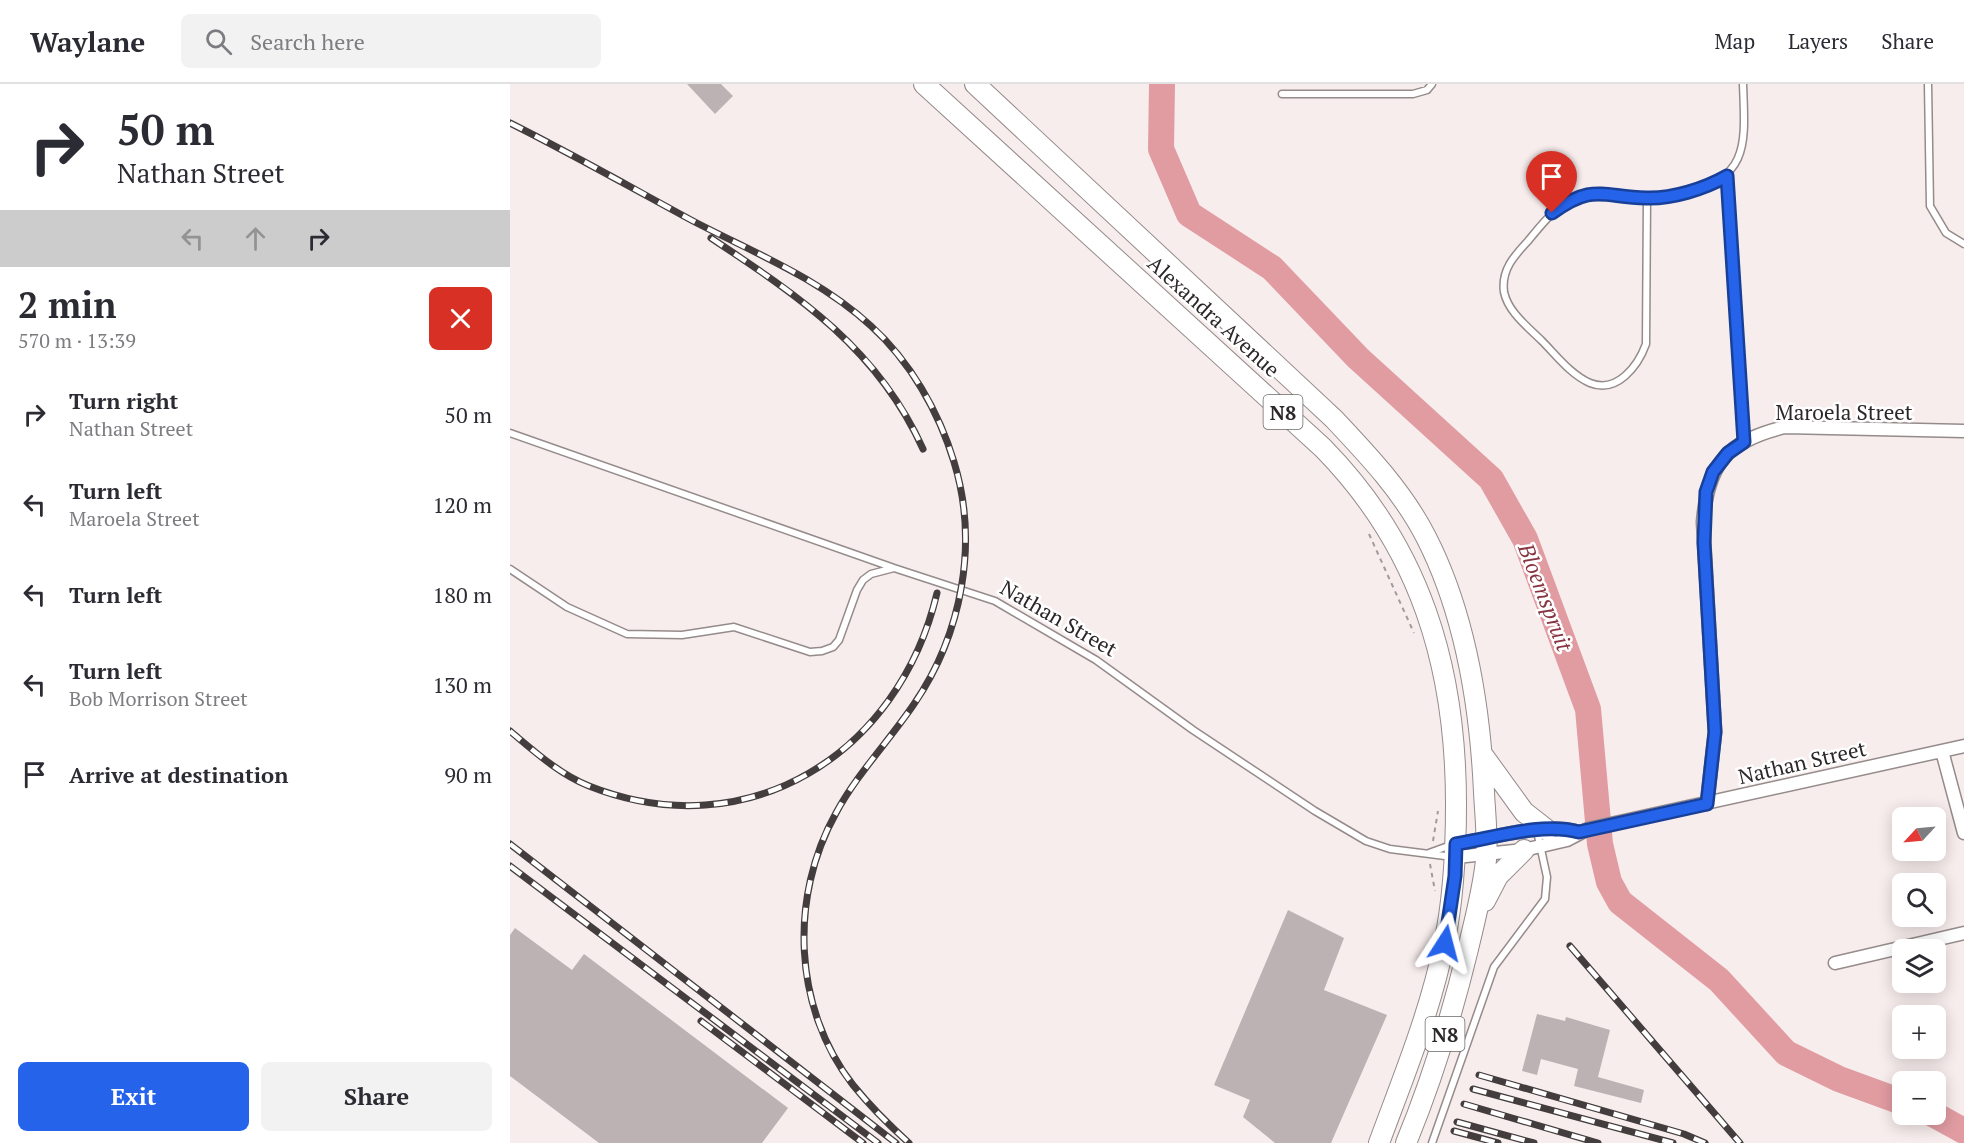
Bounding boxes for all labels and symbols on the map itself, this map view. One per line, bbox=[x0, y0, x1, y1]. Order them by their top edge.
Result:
pin bbox=[1526, 151, 1577, 213]
street label: Alexandra Avenue bbox=[1142, 249, 1286, 383]
road number: N8 bbox=[1264, 395, 1302, 429]
street label: Maroela Street bbox=[1775, 398, 1913, 426]
water label: Bloemspruit bbox=[1512, 538, 1580, 656]
street label: Nathan Street bbox=[996, 573, 1123, 663]
street label: Nathan Street bbox=[1735, 734, 1869, 790]
north arrow bbox=[1892, 807, 1946, 861]
position arrow bbox=[1413, 911, 1477, 975]
road number: N8 bbox=[1426, 1017, 1464, 1051]

